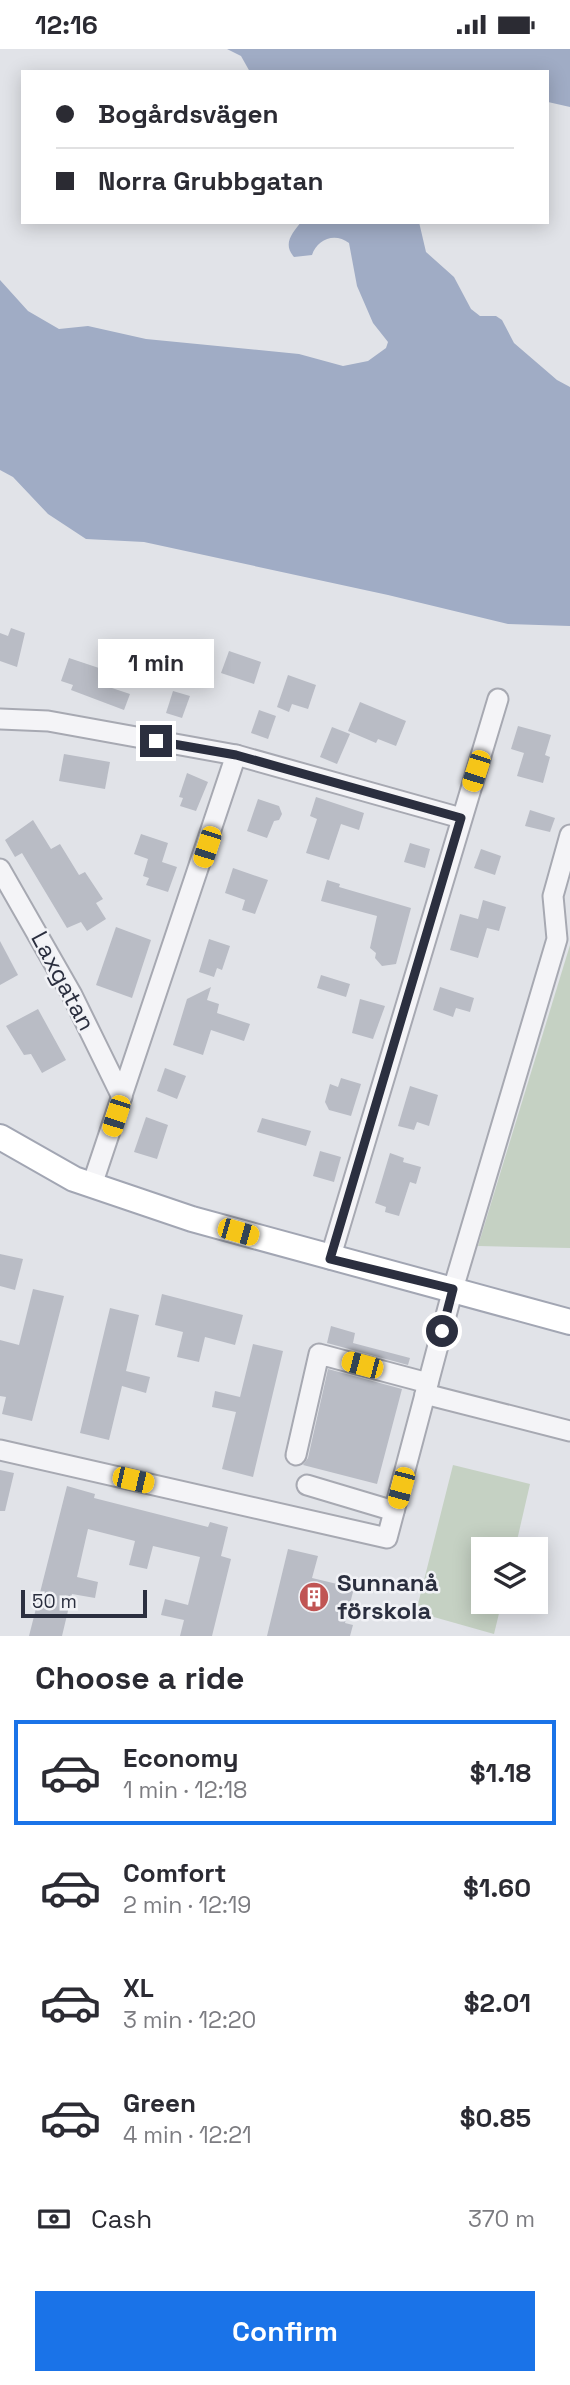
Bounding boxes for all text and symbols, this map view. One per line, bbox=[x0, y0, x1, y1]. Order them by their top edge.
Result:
text: 12:16 bbox=[35, 8, 98, 42]
text: Bogårdsvägen bbox=[98, 97, 279, 131]
text: Norra Grubbgatan bbox=[98, 164, 324, 198]
callout: 1 min bbox=[98, 639, 214, 689]
text: 1 min bbox=[128, 648, 184, 678]
route end bbox=[140, 725, 172, 757]
car bbox=[460, 748, 493, 794]
car bbox=[191, 824, 224, 870]
street label: Laxgatan bbox=[24, 926, 103, 1036]
car bbox=[100, 1093, 133, 1139]
car bbox=[215, 1216, 262, 1248]
route start bbox=[426, 1315, 458, 1347]
car bbox=[339, 1349, 386, 1381]
car bbox=[111, 1465, 156, 1495]
car bbox=[386, 1465, 417, 1511]
map controls bbox=[471, 1537, 548, 1614]
button: layers bbox=[471, 1537, 548, 1614]
place label: Sunnanå förskola bbox=[337, 1567, 439, 1626]
building icon: Sunnanå förskola bbox=[297, 1580, 331, 1614]
scale bar bbox=[21, 1587, 147, 1619]
text: 50 m bbox=[32, 1589, 77, 1614]
text: Choose a ride bbox=[35, 1658, 245, 1698]
icon: car bbox=[39, 1741, 102, 1804]
text: Economy bbox=[123, 1741, 239, 1775]
text: $1.18 bbox=[470, 1756, 531, 1790]
text: 1 min · 12:18 bbox=[123, 1775, 247, 1805]
icon: car bbox=[39, 1856, 102, 1919]
text: Comfort bbox=[123, 1856, 226, 1890]
text: $1.60 bbox=[463, 1871, 531, 1905]
text: 2 min · 12:19 bbox=[123, 1890, 251, 1920]
icon: car bbox=[39, 1971, 102, 2034]
text: XL bbox=[123, 1971, 154, 2005]
text: $2.01 bbox=[464, 1986, 531, 2020]
text: 3 min · 12:20 bbox=[123, 2005, 256, 2035]
icon: car bbox=[39, 2086, 102, 2149]
text: Green bbox=[123, 2086, 196, 2120]
text: $0.85 bbox=[460, 2101, 531, 2135]
text: 4 min · 12:21 bbox=[123, 2120, 252, 2150]
icon: cash bbox=[35, 2200, 73, 2238]
text: Cash bbox=[91, 2202, 152, 2236]
text: 370 m bbox=[468, 2204, 535, 2234]
button: Confirm bbox=[35, 2291, 535, 2371]

